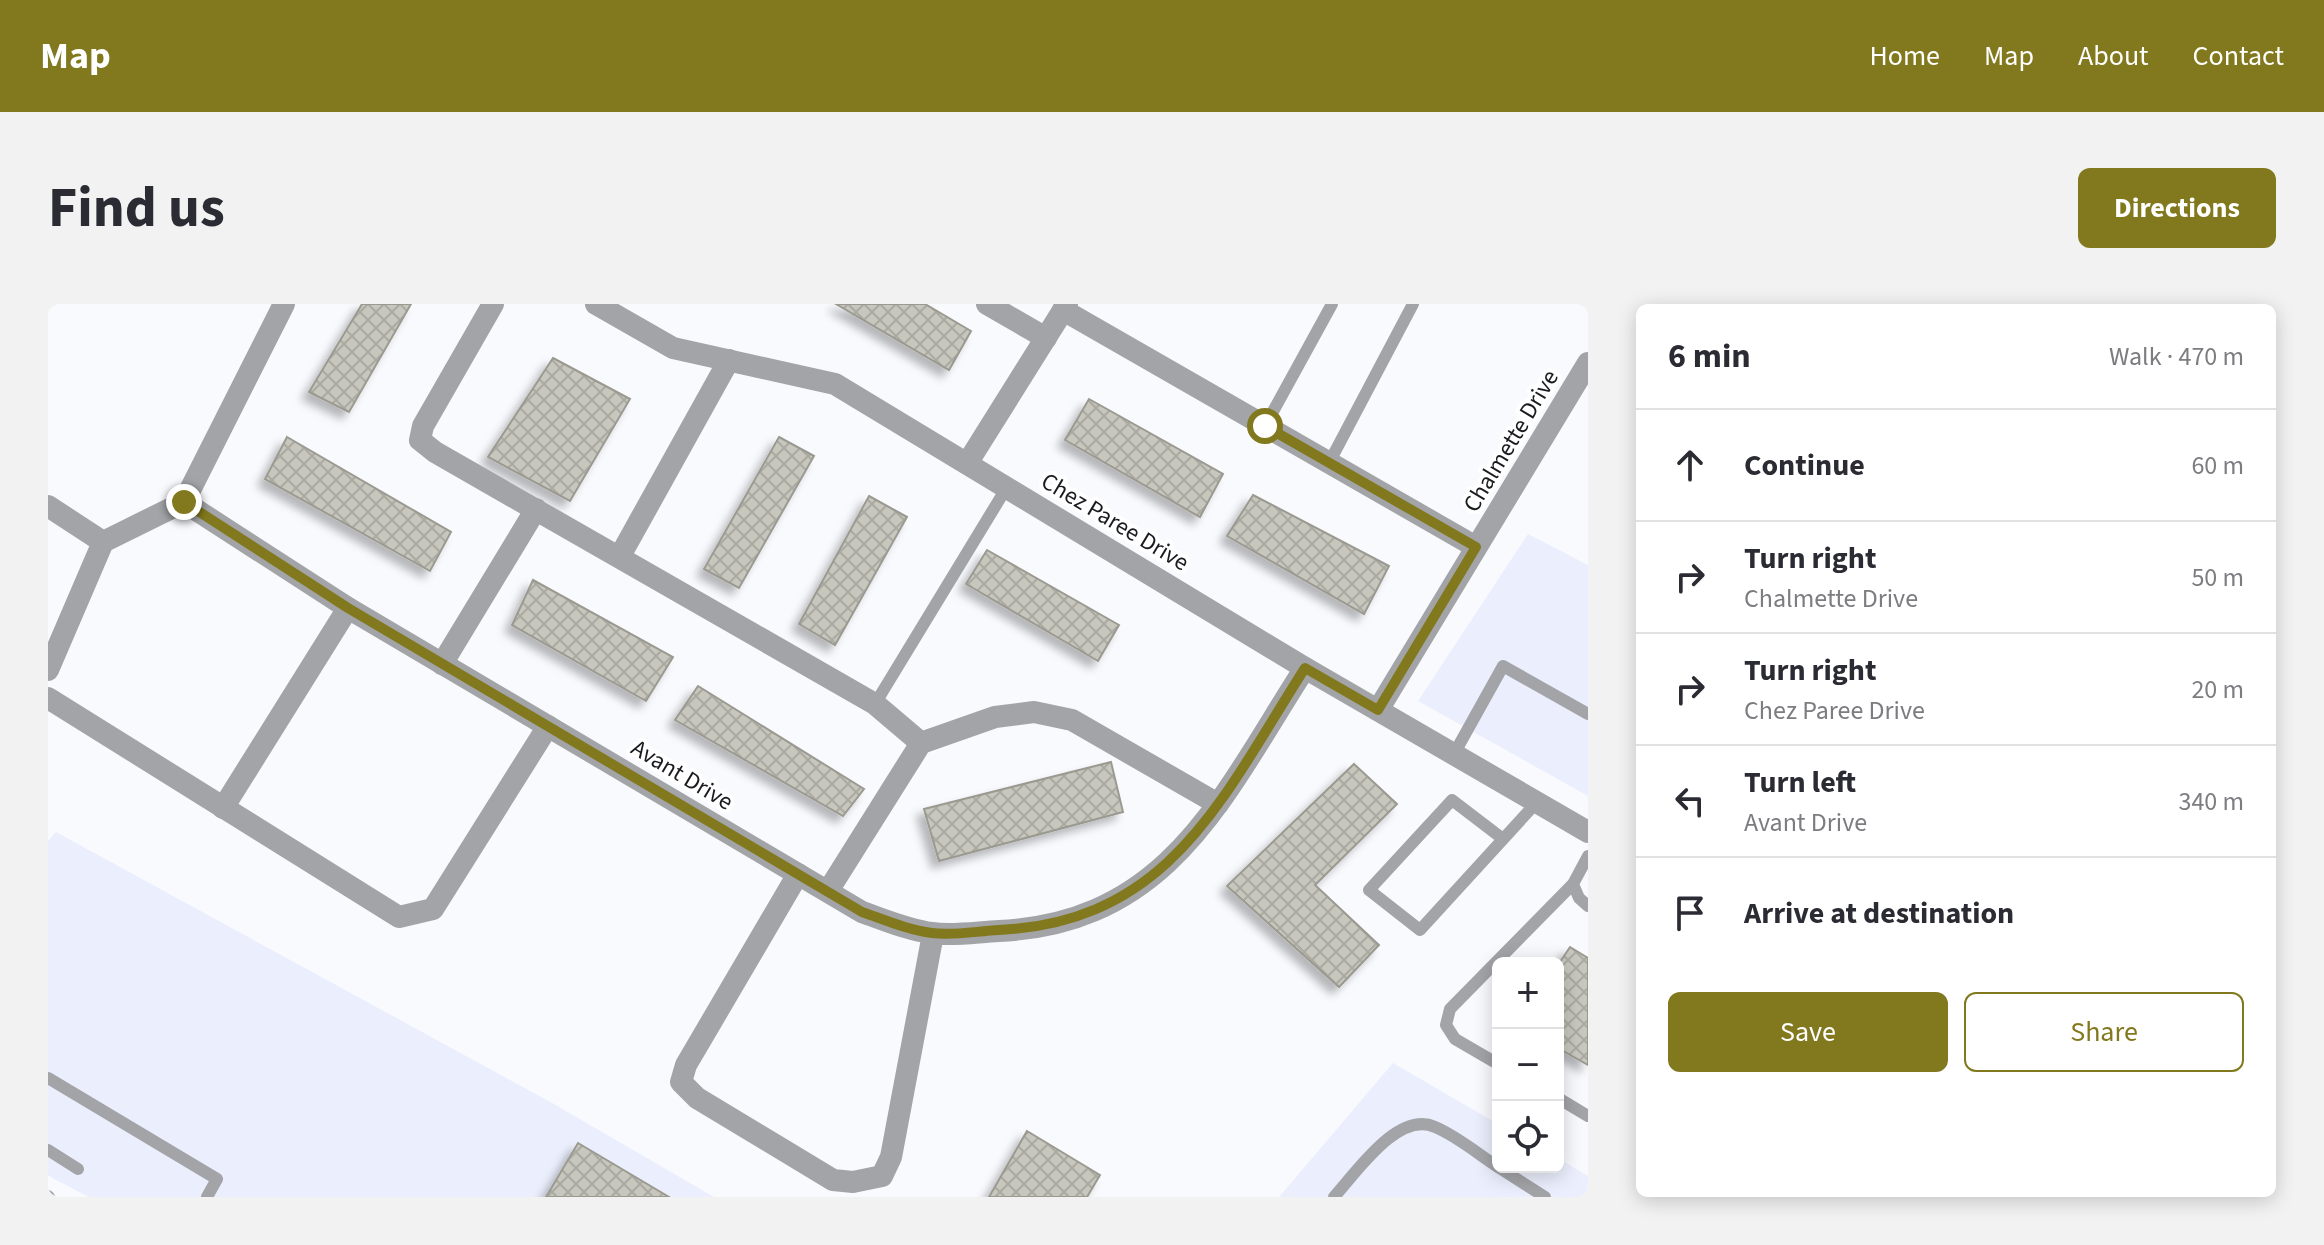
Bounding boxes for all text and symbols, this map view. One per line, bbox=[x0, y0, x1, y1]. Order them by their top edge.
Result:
text: Map bbox=[40, 29, 111, 83]
text: Home bbox=[1869, 36, 1940, 76]
text: Map bbox=[1984, 36, 2034, 76]
text: About bbox=[2078, 36, 2149, 76]
text: Contact bbox=[2193, 36, 2284, 76]
button: Directions bbox=[2078, 168, 2276, 248]
text: Find us bbox=[48, 169, 225, 248]
text: 6 min bbox=[1668, 332, 1751, 381]
text: Walk · 470 m bbox=[2109, 338, 2244, 375]
street label: Chalmette Drive bbox=[1455, 363, 1567, 519]
route start bbox=[1247, 408, 1283, 444]
icon: ahead bbox=[1668, 443, 1712, 487]
text: Continue bbox=[1744, 444, 1865, 487]
text: 60 m bbox=[2191, 447, 2244, 484]
street label: Chez Paree Drive bbox=[1034, 464, 1196, 580]
route end bbox=[166, 484, 202, 520]
text: Turn right bbox=[1744, 537, 1876, 580]
icon: right bbox=[1668, 555, 1712, 599]
text: 50 m bbox=[2191, 559, 2244, 596]
text: Chalmette Drive bbox=[1744, 580, 1918, 617]
text: Turn right bbox=[1744, 649, 1876, 692]
icon: right bbox=[1668, 667, 1712, 711]
text: 20 m bbox=[2191, 671, 2244, 708]
text: Chez Paree Drive bbox=[1744, 692, 1925, 729]
street label: Avant Drive bbox=[624, 731, 740, 819]
text: Turn left bbox=[1744, 761, 1856, 804]
icon: left bbox=[1668, 779, 1712, 823]
text: 340 m bbox=[2178, 783, 2244, 820]
text: Avant Drive bbox=[1744, 804, 1867, 841]
icon: arrive bbox=[1668, 891, 1712, 935]
text: Arrive at destination bbox=[1744, 892, 2014, 935]
map controls bbox=[1492, 957, 1564, 1173]
button: + bbox=[1492, 957, 1564, 1029]
button: Save bbox=[1668, 992, 1948, 1072]
button: Share bbox=[1964, 992, 2244, 1072]
button: − bbox=[1492, 1029, 1564, 1101]
button: locate bbox=[1492, 1101, 1564, 1173]

